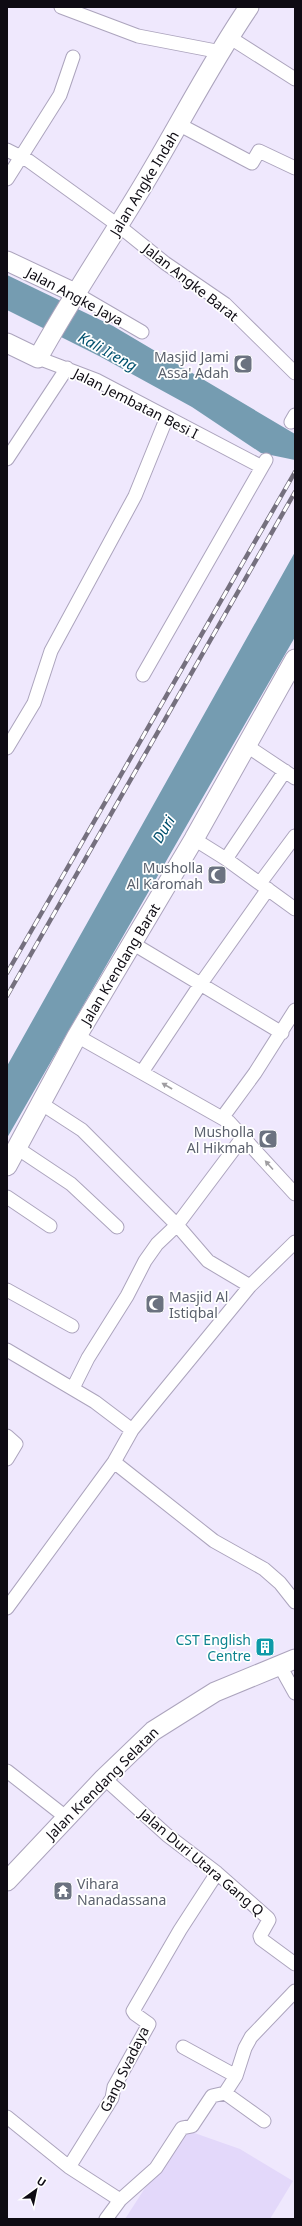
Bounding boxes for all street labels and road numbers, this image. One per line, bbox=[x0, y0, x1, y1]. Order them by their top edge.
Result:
street label: Jalan Angke Indah bbox=[104, 127, 183, 241]
street label: Jalan Angke Barat bbox=[138, 238, 243, 325]
street label: Jalan Angke Jaya bbox=[21, 261, 127, 330]
street label: Jalan Jembatan Besi I bbox=[69, 362, 202, 443]
street label: Jalan Krendang Barat bbox=[75, 900, 164, 1030]
street label: Jalan Krendang Selatan bbox=[40, 1722, 163, 1845]
street label: Jalan Duri Utara Gang Q bbox=[134, 1803, 268, 1920]
street label: Gang Svadaya bbox=[95, 2023, 153, 2115]

